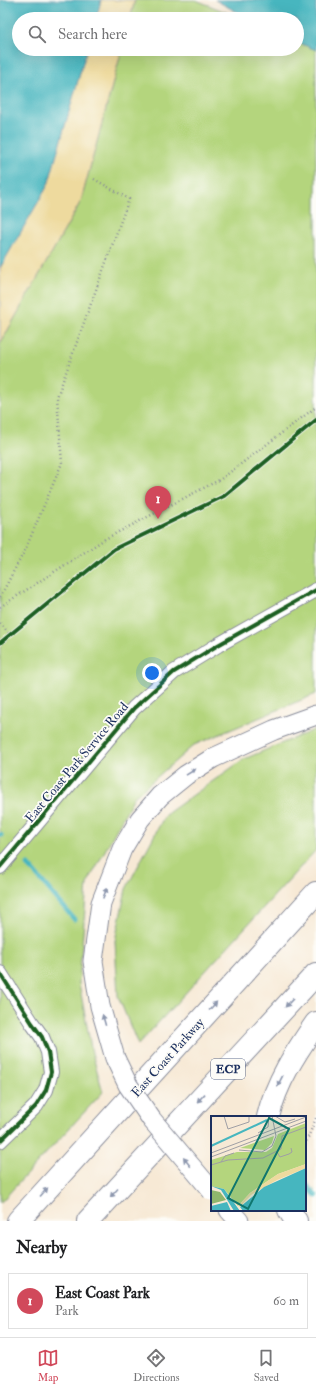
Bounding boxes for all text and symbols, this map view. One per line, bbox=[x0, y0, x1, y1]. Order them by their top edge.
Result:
search box bbox=[12, 12, 304, 56]
icon: search bbox=[26, 23, 48, 45]
text: Search here bbox=[58, 25, 127, 44]
pin: 1 bbox=[145, 486, 171, 519]
your location bbox=[142, 663, 162, 683]
street label: East Coast Park Service Road bbox=[22, 699, 132, 826]
one-way arrow bbox=[186, 768, 196, 776]
one-way arrow bbox=[102, 886, 108, 898]
one-way arrow bbox=[285, 998, 294, 1008]
one-way arrow bbox=[209, 1001, 218, 1011]
one-way arrow bbox=[101, 1014, 107, 1026]
street label: East Coast Parkway bbox=[128, 1015, 208, 1101]
road number: ECP bbox=[211, 1059, 245, 1079]
one-way arrow bbox=[277, 1075, 283, 1087]
one-way arrow bbox=[196, 1093, 206, 1103]
inset map bbox=[211, 1116, 306, 1211]
one-way arrow bbox=[182, 1156, 191, 1167]
one-way arrow bbox=[40, 1187, 49, 1197]
one-way arrow bbox=[109, 1188, 119, 1198]
text: Nearby bbox=[16, 1237, 67, 1258]
text: East Coast Park bbox=[55, 1284, 150, 1303]
text: 1 bbox=[28, 1293, 32, 1309]
text: 60 m bbox=[273, 1293, 299, 1309]
text: Park bbox=[55, 1303, 79, 1319]
tab: Map bbox=[37, 1347, 59, 1384]
tab: Directions bbox=[133, 1347, 180, 1384]
tab: Saved bbox=[254, 1347, 279, 1384]

